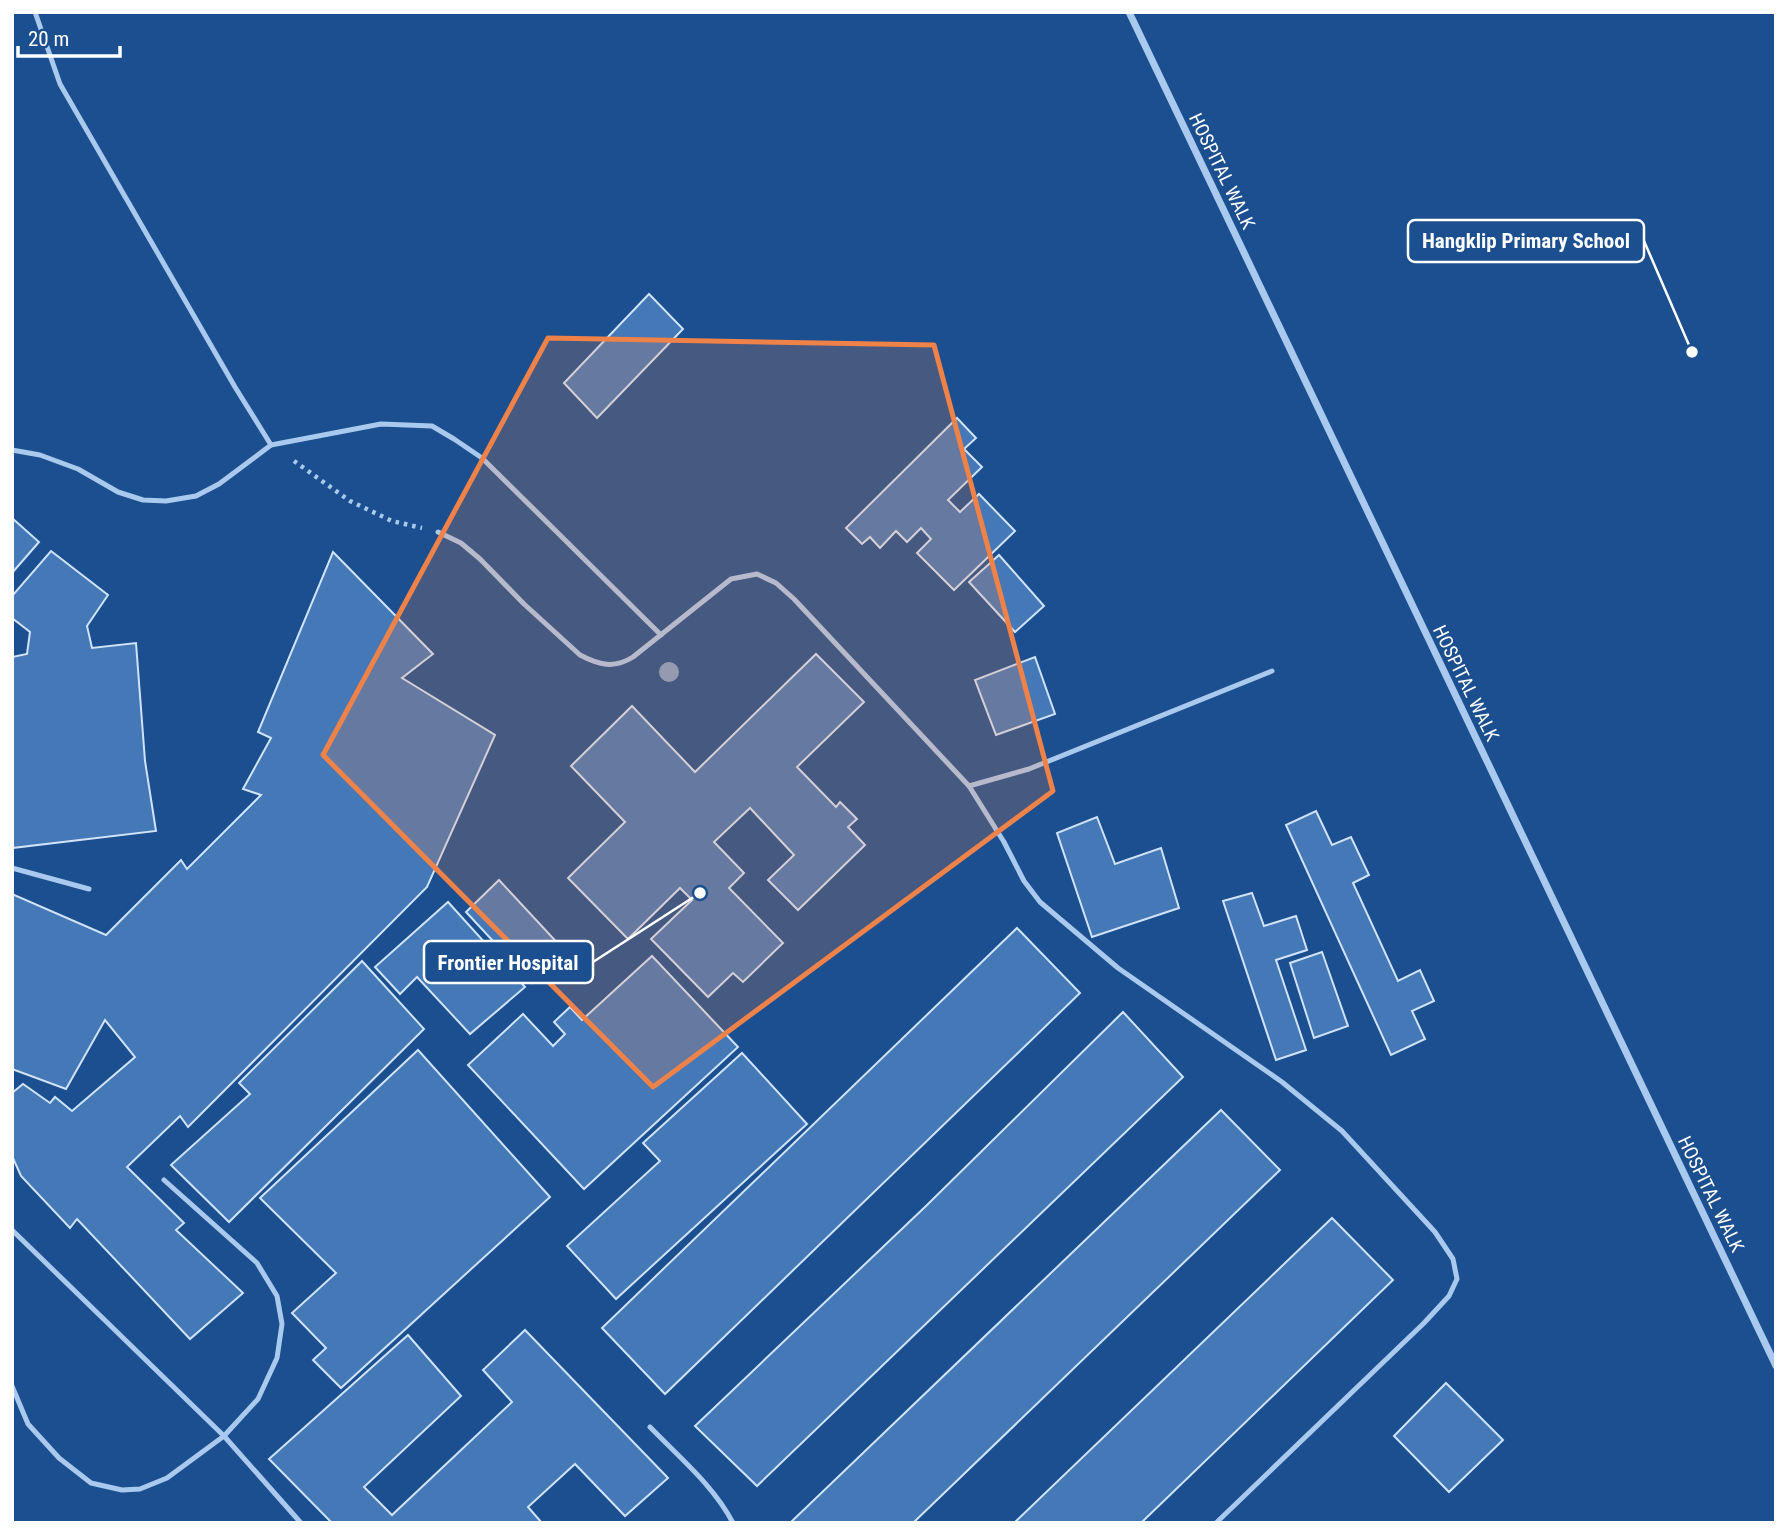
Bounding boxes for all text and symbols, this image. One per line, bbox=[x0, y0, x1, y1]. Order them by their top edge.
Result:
scale bar bbox=[18, 14, 119, 58]
text: 20 m bbox=[28, 27, 69, 51]
street label: HOSPITAL WALK bbox=[1184, 109, 1260, 233]
callout: Hangklip Primary School bbox=[1408, 220, 1644, 262]
text: Hangklip Primary School bbox=[1422, 229, 1630, 253]
street label: HOSPITAL WALK bbox=[1428, 621, 1504, 745]
callout: Frontier Hospital bbox=[424, 941, 593, 983]
text: Frontier Hospital bbox=[438, 951, 578, 975]
street label: HOSPITAL WALK bbox=[1673, 1132, 1749, 1256]

